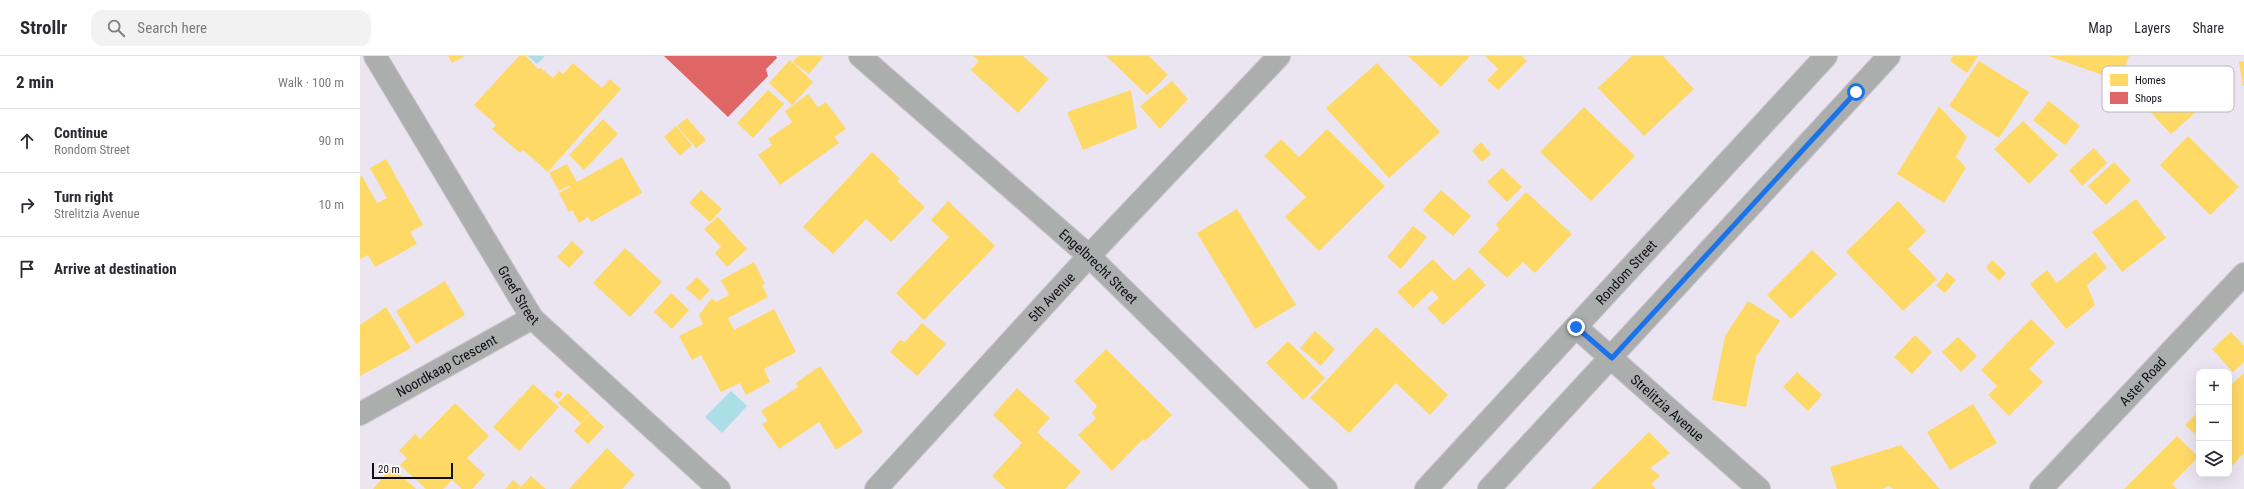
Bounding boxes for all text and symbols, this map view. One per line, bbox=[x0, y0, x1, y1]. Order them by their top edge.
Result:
search box bbox=[91, 10, 371, 46]
text: Strollr bbox=[20, 16, 67, 39]
icon: search bbox=[105, 17, 127, 39]
text: Search here bbox=[137, 19, 207, 37]
text: Map bbox=[2088, 20, 2112, 36]
text: Layers bbox=[2134, 20, 2171, 36]
text: Share bbox=[2193, 20, 2224, 36]
legend bbox=[2102, 66, 2234, 112]
text: 2 min bbox=[16, 72, 54, 92]
text: Homes bbox=[2135, 74, 2166, 87]
text: Walk · 100 m bbox=[278, 75, 344, 90]
route start bbox=[1847, 83, 1865, 101]
text: Shops bbox=[2135, 92, 2162, 105]
text: Continue bbox=[54, 124, 108, 142]
icon: ahead bbox=[16, 130, 38, 152]
text: 90 m bbox=[318, 133, 344, 148]
text: Rondom Street bbox=[54, 142, 130, 157]
text: Turn right bbox=[54, 188, 113, 206]
icon: right bbox=[16, 194, 38, 216]
text: 10 m bbox=[318, 197, 344, 212]
text: Strelitzia Avenue bbox=[54, 206, 140, 221]
street label: Engelbrecht Street bbox=[1056, 226, 1141, 307]
street label: Rondom Street bbox=[1593, 237, 1660, 308]
icon: arrive bbox=[16, 258, 38, 280]
text: Arrive at destination bbox=[54, 260, 177, 278]
street label: Greef Street bbox=[495, 263, 542, 328]
street label: 5th Avenue bbox=[1025, 269, 1078, 325]
route end bbox=[1567, 318, 1585, 336]
street label: Noordkaap Crescent bbox=[393, 331, 500, 400]
street label: Aster Road bbox=[2116, 354, 2169, 409]
map controls bbox=[2196, 369, 2232, 477]
button: + bbox=[2196, 369, 2232, 405]
street label: Strelitzia Avenue bbox=[1627, 371, 1708, 445]
button: − bbox=[2196, 405, 2232, 441]
button: layers bbox=[2196, 441, 2232, 477]
scale bar bbox=[372, 461, 453, 480]
text: 20 m bbox=[378, 463, 400, 476]

